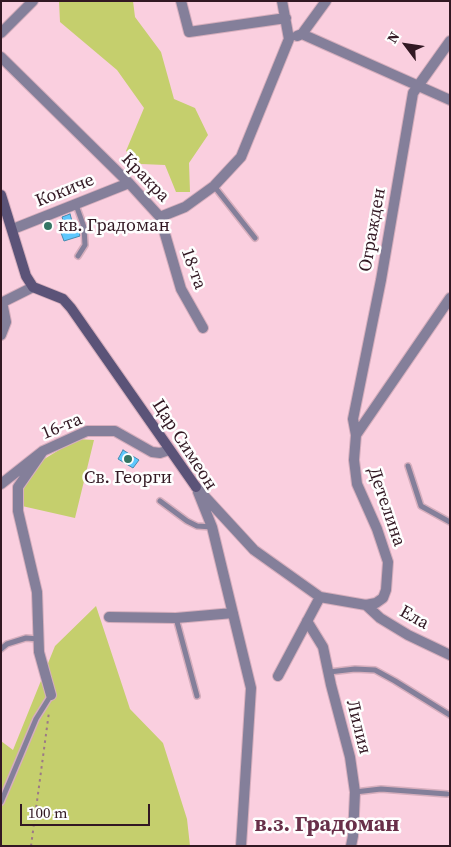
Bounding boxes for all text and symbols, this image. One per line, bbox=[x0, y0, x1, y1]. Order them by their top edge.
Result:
north arrow bbox=[381, 20, 431, 70]
text: N bbox=[382, 28, 404, 47]
street label: Кракра bbox=[116, 149, 174, 207]
street label: Кокиче bbox=[32, 169, 98, 213]
street label: Огражден bbox=[355, 186, 391, 274]
place label: кв. Градоман bbox=[58, 215, 170, 237]
marker: кв. Градоман bbox=[42, 220, 54, 232]
street label: 18-та bbox=[176, 245, 210, 293]
street label: Цар Симеон bbox=[147, 396, 221, 494]
street label: 16-та bbox=[38, 409, 86, 445]
marker: Св. Георги bbox=[122, 453, 134, 465]
street label: Детелина bbox=[362, 465, 410, 549]
place label: Св. Георги bbox=[84, 467, 172, 489]
street label: Ела bbox=[395, 601, 433, 635]
street label: Лилия bbox=[341, 697, 375, 757]
scale bar bbox=[22, 794, 152, 826]
text: 100 m bbox=[28, 802, 68, 823]
district label: в.з. Градоман bbox=[254, 812, 400, 838]

